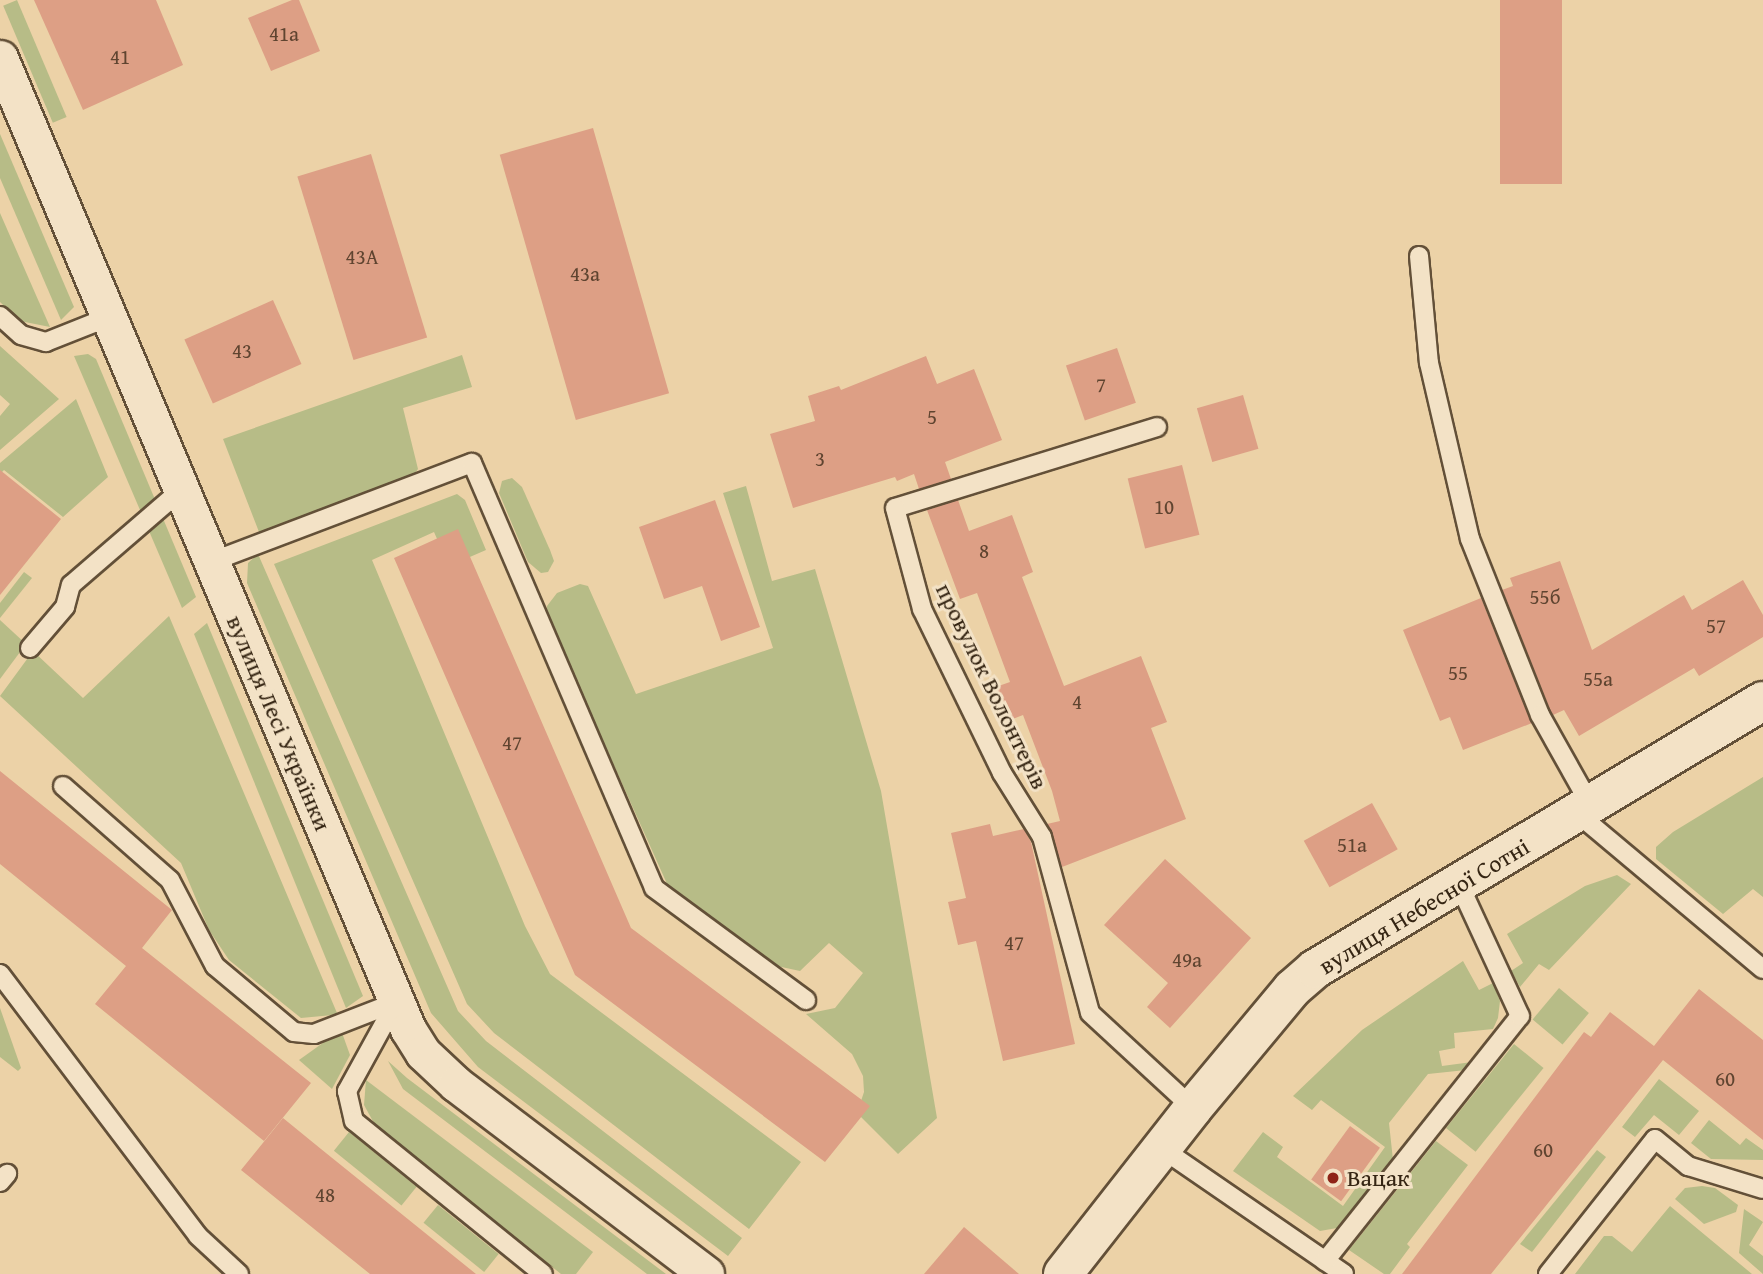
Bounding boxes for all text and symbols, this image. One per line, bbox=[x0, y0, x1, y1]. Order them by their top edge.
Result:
house number: 41а bbox=[269, 21, 299, 47]
house number: 41 bbox=[110, 44, 130, 70]
house number: 43А bbox=[346, 244, 378, 270]
house number: 43а bbox=[570, 261, 600, 287]
house number: 43 bbox=[232, 338, 252, 364]
house number: 7 bbox=[1096, 372, 1106, 398]
house number: 5 bbox=[927, 404, 937, 430]
house number: 3 bbox=[815, 446, 825, 472]
house number: 10 bbox=[1154, 494, 1174, 520]
house number: 8 bbox=[979, 538, 989, 564]
street label: провулок Волонтерів bbox=[930, 578, 1054, 794]
house number: 55б bbox=[1530, 584, 1560, 610]
street label: вулиця Лесі Українки bbox=[221, 611, 337, 835]
house number: 57 bbox=[1706, 613, 1726, 639]
house number: 55 bbox=[1448, 660, 1468, 686]
house number: 55а bbox=[1583, 666, 1613, 692]
house number: 4 bbox=[1072, 689, 1082, 715]
house number: 47 bbox=[502, 730, 522, 756]
street label: вулиця Небесної Сотні bbox=[1314, 832, 1534, 980]
house number: 51а bbox=[1337, 832, 1367, 858]
house number: 47 bbox=[1004, 930, 1024, 956]
house number: 49а bbox=[1172, 947, 1202, 973]
house number: 60 bbox=[1715, 1066, 1735, 1092]
house number: 60 bbox=[1533, 1137, 1553, 1163]
place label: Вацак bbox=[1347, 1164, 1410, 1192]
marker: Вацак bbox=[1325, 1170, 1341, 1186]
house number: 48 bbox=[315, 1182, 335, 1208]

